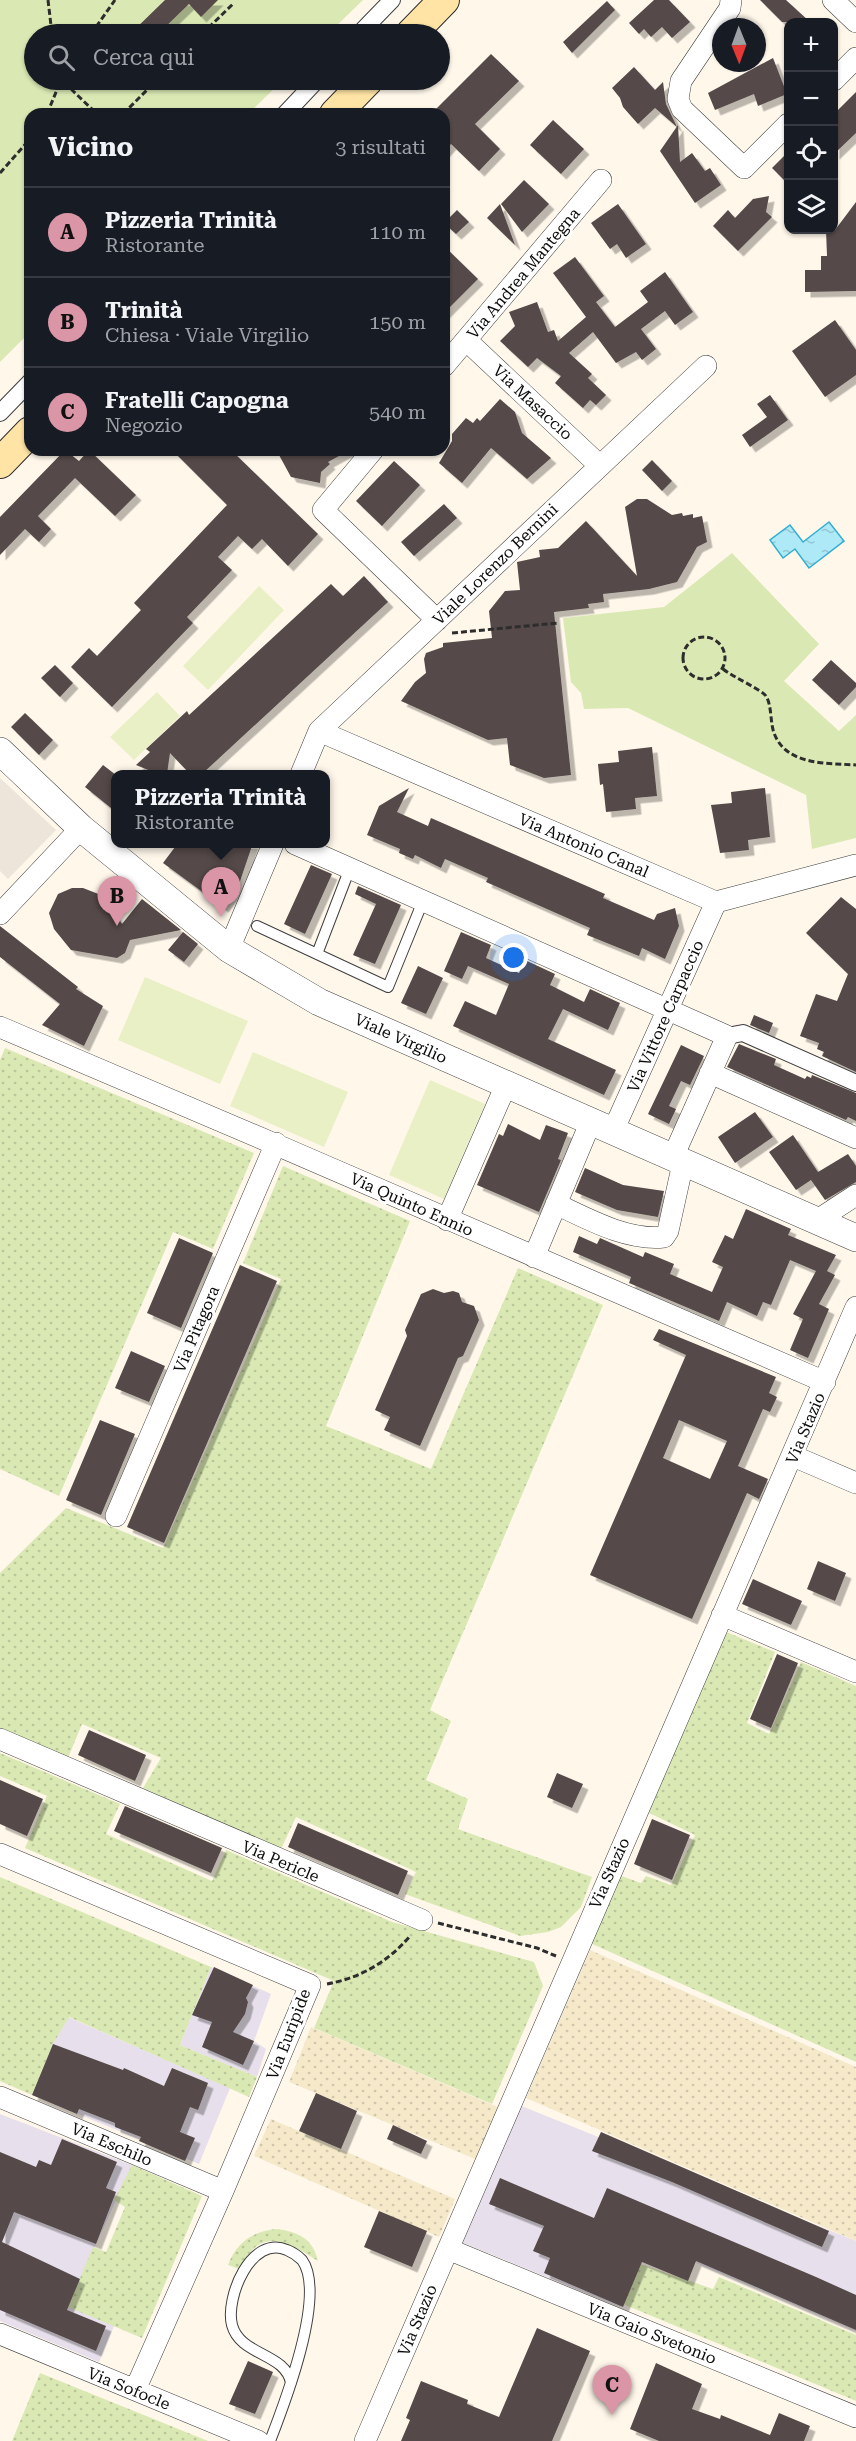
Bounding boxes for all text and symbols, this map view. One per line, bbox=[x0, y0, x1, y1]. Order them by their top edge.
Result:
north arrow bbox=[712, 18, 766, 72]
map controls bbox=[784, 18, 838, 234]
button: + bbox=[784, 18, 838, 72]
search box bbox=[24, 24, 450, 90]
icon: search bbox=[45, 41, 78, 74]
text: Cerca qui bbox=[93, 45, 194, 70]
button: − bbox=[784, 72, 838, 126]
button: locate bbox=[784, 126, 838, 180]
text: Vicino bbox=[48, 132, 133, 162]
text: 3 risultati bbox=[335, 135, 426, 159]
button: layers bbox=[784, 180, 838, 234]
street label: Via Andrea Mantegna bbox=[463, 204, 584, 343]
text: Pizzeria Trinità bbox=[105, 208, 277, 233]
text: A bbox=[60, 220, 75, 244]
text: 110 m bbox=[369, 220, 426, 244]
text: Ristorante bbox=[105, 233, 204, 257]
text: Trinità bbox=[105, 298, 182, 323]
text: B bbox=[60, 310, 75, 334]
text: 150 m bbox=[369, 310, 426, 334]
text: Chiesa · Viale Virgilio bbox=[105, 323, 309, 347]
street label: Via Masaccio bbox=[489, 361, 576, 444]
text: Fratelli Capogna bbox=[105, 388, 289, 413]
text: C bbox=[61, 400, 75, 424]
text: 540 m bbox=[369, 400, 426, 424]
text: Negozio bbox=[105, 413, 183, 437]
street label: Viale Lorenzo Bernini bbox=[429, 500, 562, 629]
popup bbox=[111, 770, 330, 848]
text: Pizzeria Trinità bbox=[135, 785, 306, 810]
street label: Via Antonio Canal bbox=[516, 809, 652, 881]
text: Ristorante bbox=[135, 810, 234, 834]
pin: A bbox=[202, 868, 240, 917]
pin: B bbox=[98, 876, 136, 926]
street label: Via Vittore Carpaccio bbox=[623, 937, 708, 1095]
your location bbox=[499, 943, 528, 972]
street label: Viale Virgilio bbox=[352, 1010, 450, 1067]
street label: Via Quinto Ennio bbox=[347, 1169, 476, 1240]
street label: Via Pitagora bbox=[170, 1283, 223, 1376]
street label: Via Stazio bbox=[782, 1389, 829, 1467]
street label: Via Stazio bbox=[585, 1835, 634, 1912]
street label: Via Pericle bbox=[239, 1837, 322, 1886]
street label: Via Euripide bbox=[262, 1986, 315, 2082]
street label: Via Eschilo bbox=[68, 2119, 155, 2170]
street label: Via Stazio bbox=[394, 2281, 441, 2359]
street label: Via Gaio Svetonio bbox=[584, 2299, 719, 2368]
street label: Via Sofocle bbox=[85, 2363, 173, 2414]
pin: C bbox=[592, 2366, 632, 2415]

